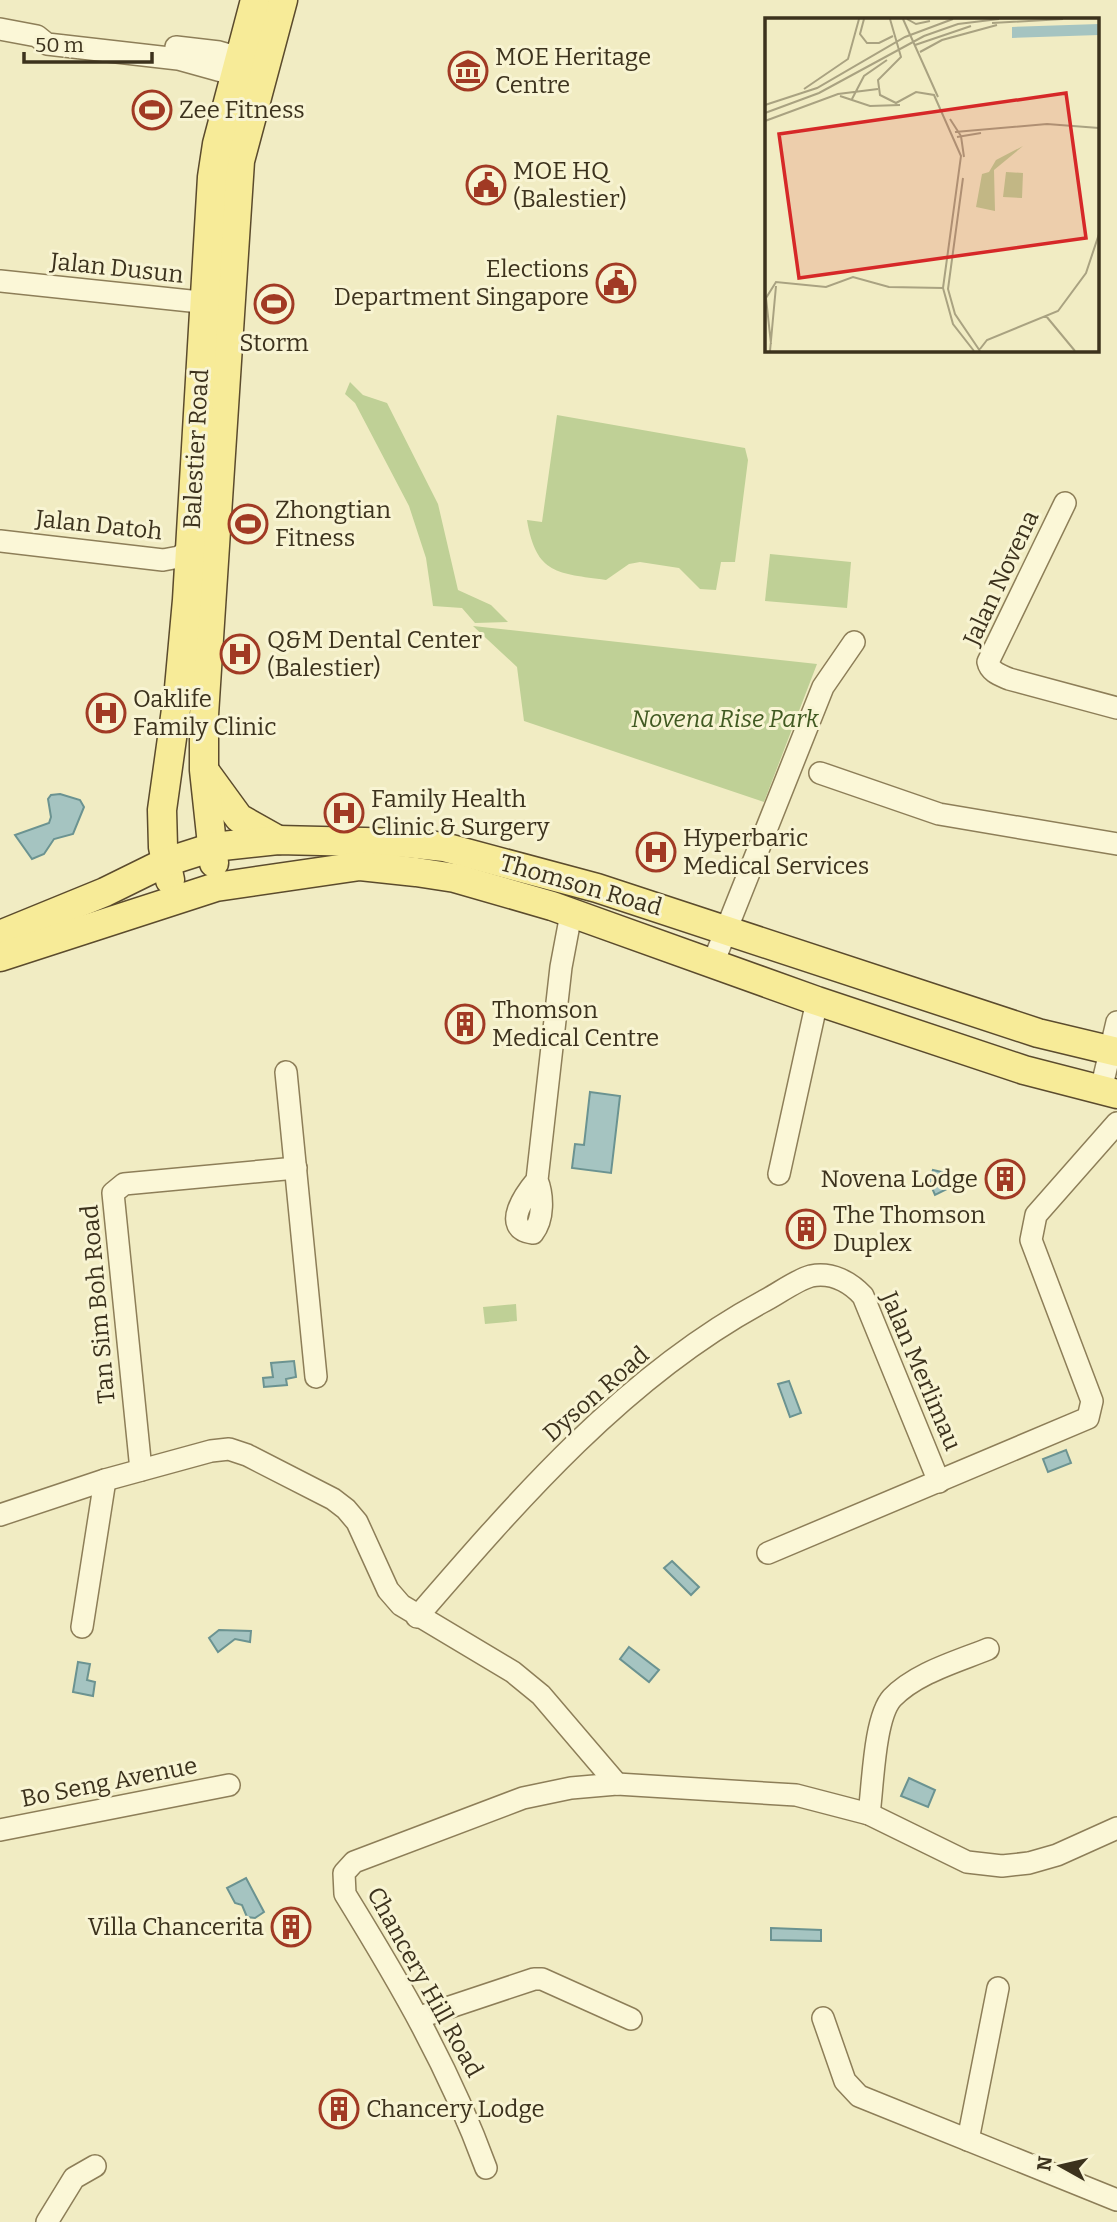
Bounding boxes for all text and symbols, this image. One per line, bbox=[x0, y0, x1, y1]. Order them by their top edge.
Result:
inset map bbox=[765, 18, 1100, 352]
scale bar bbox=[24, 21, 152, 65]
text: 50 m bbox=[35, 32, 84, 58]
place label: MOE Heritage Centre bbox=[495, 43, 651, 99]
museum icon: MOE Heritage Centre bbox=[447, 50, 489, 92]
sports icon: Zee Fitness bbox=[131, 89, 173, 131]
place label: Zee Fitness bbox=[179, 96, 305, 124]
place label: MOE HQ (Balestier) bbox=[513, 157, 627, 213]
public building icon: MOE HQ (Balestier) bbox=[465, 164, 507, 206]
street label: Jalan Dusun bbox=[48, 247, 185, 289]
place label: Elections Department Singapore bbox=[334, 255, 589, 311]
public building icon: Elections Department Singapore bbox=[595, 262, 637, 304]
sports icon: Storm bbox=[253, 283, 295, 325]
place label: Storm bbox=[239, 329, 309, 357]
street label: Balestier Road bbox=[178, 368, 214, 530]
place label: Zhongtian Fitness bbox=[275, 496, 391, 552]
sports icon: Zhongtian Fitness bbox=[227, 503, 269, 545]
street label: Jalan Datoh bbox=[33, 504, 164, 546]
street label: Jalan Novena bbox=[957, 506, 1045, 651]
place label: Q&M Dental Center (Balestier) bbox=[267, 626, 482, 682]
hospital icon: Q&M Dental Center (Balestier) bbox=[219, 633, 261, 675]
place label: Oaklife Family Clinic bbox=[133, 685, 277, 741]
hospital icon: Oaklife Family Clinic bbox=[85, 692, 127, 734]
park label: Novena Rise Park bbox=[631, 705, 820, 733]
place label: Family Health Clinic & Surgery bbox=[371, 785, 550, 841]
hospital icon: Family Health Clinic & Surgery bbox=[323, 792, 365, 834]
place label: Hyperbaric Medical Services bbox=[683, 824, 869, 880]
hospital icon: Hyperbaric Medical Services bbox=[635, 831, 677, 873]
street label: Thomson Road bbox=[497, 849, 665, 921]
place label: Thomson Medical Centre bbox=[492, 996, 659, 1052]
building icon: Thomson Medical Centre bbox=[444, 1003, 486, 1045]
building icon: Novena Lodge bbox=[984, 1158, 1026, 1200]
place label: Novena Lodge bbox=[820, 1165, 978, 1193]
place label: The Thomson Duplex bbox=[833, 1201, 985, 1257]
street label: Tan Sim Boh Road bbox=[75, 1203, 121, 1405]
building icon: The Thomson Duplex bbox=[785, 1208, 827, 1250]
street label: Jalan Merlimau bbox=[875, 1287, 967, 1455]
street label: Dyson Road bbox=[537, 1341, 655, 1447]
street label: Bo Seng Avenue bbox=[19, 1751, 199, 1813]
street label: Chancery Hill Road bbox=[361, 1882, 489, 2082]
building icon: Villa Chancerita bbox=[270, 1906, 312, 1948]
place label: Villa Chancerita bbox=[88, 1913, 264, 1941]
building icon: Chancery Lodge bbox=[318, 2088, 360, 2130]
place label: Chancery Lodge bbox=[366, 2095, 545, 2123]
north arrow bbox=[1026, 2131, 1096, 2201]
text: N bbox=[1032, 2155, 1057, 2173]

